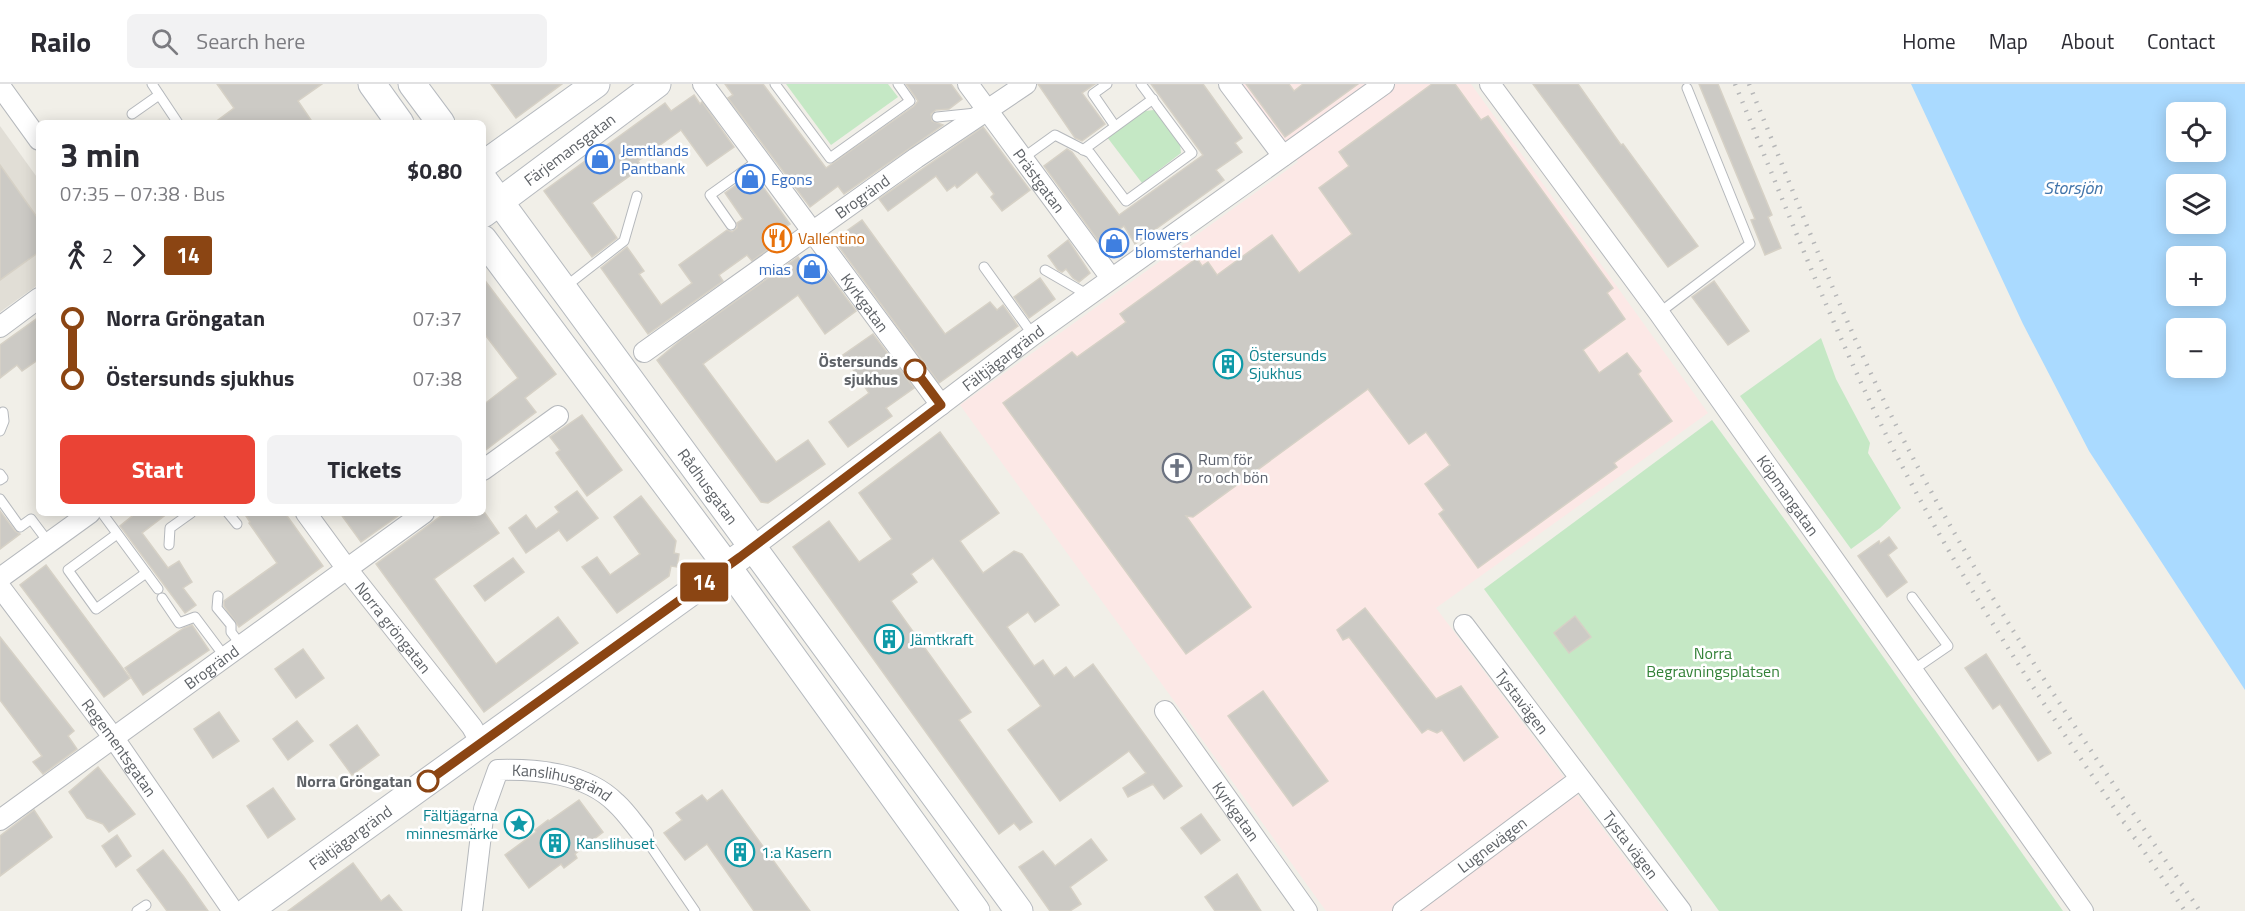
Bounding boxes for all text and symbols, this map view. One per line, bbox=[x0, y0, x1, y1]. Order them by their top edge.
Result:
search box bbox=[127, 14, 547, 68]
text: Railo bbox=[30, 20, 91, 63]
text: Search here bbox=[196, 24, 305, 58]
icon: search bbox=[148, 25, 181, 58]
text: Home bbox=[1902, 25, 1956, 57]
text: Map bbox=[1989, 25, 2028, 57]
text: About bbox=[2061, 25, 2114, 57]
text: Contact bbox=[2147, 25, 2215, 57]
map controls bbox=[2166, 102, 2226, 378]
button: locate bbox=[2166, 102, 2226, 162]
street label: Färjemansgatan bbox=[519, 107, 620, 192]
text: 3 min bbox=[60, 130, 140, 180]
place label: Jemtlands Pantbank bbox=[621, 138, 689, 180]
shop icon: Jemtlands Pantbank bbox=[584, 143, 616, 175]
street label: Prästgatan bbox=[1007, 143, 1071, 218]
text: $0.80 bbox=[407, 154, 462, 188]
shop icon: Egons bbox=[734, 163, 766, 195]
place label: Egons bbox=[771, 167, 812, 191]
street label: Brogränd bbox=[830, 168, 895, 224]
water label: Storsjön bbox=[2044, 174, 2103, 201]
button: layers bbox=[2166, 174, 2226, 234]
text: 07:35 – 07:38 · Bus bbox=[60, 178, 225, 209]
restaurant icon: Vallentino bbox=[761, 222, 793, 254]
place label: Flowers blomsterhandel bbox=[1135, 222, 1241, 264]
place label: Vallentino bbox=[798, 226, 865, 250]
shop icon: Flowers blomsterhandel bbox=[1098, 227, 1130, 259]
icon: walk bbox=[60, 239, 93, 272]
icon: forward bbox=[122, 239, 155, 272]
text: 14 bbox=[176, 239, 200, 271]
text: 2 bbox=[102, 240, 113, 271]
button: + bbox=[2166, 246, 2226, 306]
shop icon: mias bbox=[796, 253, 828, 285]
place label: mias bbox=[759, 257, 791, 281]
street label: Kyrkgatan bbox=[835, 268, 895, 337]
text: Norra Gröngatan bbox=[106, 301, 265, 335]
text: 07:37 bbox=[413, 303, 462, 334]
button: − bbox=[2166, 318, 2226, 378]
street label: Fältjägargränd bbox=[957, 319, 1049, 397]
place label: Östersunds Sjukhus bbox=[1249, 343, 1327, 385]
building icon: Östersunds Sjukhus bbox=[1212, 348, 1244, 380]
place label: Östersunds sjukhus bbox=[818, 349, 898, 391]
marker: Östersunds sjukhus bbox=[904, 359, 926, 381]
text: Östersunds sjukhus bbox=[106, 361, 294, 395]
text: 07:38 bbox=[413, 363, 462, 394]
button: Start bbox=[60, 435, 255, 504]
button: Tickets bbox=[267, 435, 462, 504]
street label: Rådhusgatan bbox=[672, 443, 744, 530]
place label: Rum för ro och bön bbox=[1198, 447, 1268, 489]
street label: Köpmangatan bbox=[1751, 450, 1825, 541]
church icon: Rum för ro och bön bbox=[1161, 452, 1193, 484]
line badge: 14 bbox=[677, 562, 731, 602]
text: 14 bbox=[692, 566, 716, 598]
street label: Norra gröngatan bbox=[349, 577, 437, 678]
building icon: Jämtkraft bbox=[873, 623, 905, 655]
place label: Jämtkraft bbox=[910, 627, 974, 651]
street label: Brogränd bbox=[179, 639, 244, 695]
park label: Norra Begravningsplatsen bbox=[1646, 641, 1780, 683]
street label: Tystavägen bbox=[1489, 664, 1555, 739]
street label: Regementsgatan bbox=[76, 693, 163, 801]
street label: Kanslihusgränd bbox=[512, 758, 617, 807]
place label: Norra Gröngatan bbox=[296, 769, 412, 793]
marker: Norra Gröngatan bbox=[417, 770, 439, 792]
street label: Kyrkgatan bbox=[1207, 777, 1266, 846]
street label: Fältjägargränd bbox=[304, 799, 397, 876]
place label: Fältjägarna minnesmärke bbox=[406, 803, 498, 845]
street label: Tysta vägen bbox=[1597, 806, 1665, 884]
place icon: Fältjägarna minnesmärke bbox=[503, 808, 535, 840]
street label: Lugnevägen bbox=[1452, 811, 1532, 879]
building icon: Kanslihuset bbox=[539, 827, 571, 859]
place label: Kanslihuset bbox=[576, 831, 655, 855]
building icon: 1:a Kasern bbox=[724, 836, 756, 868]
place label: 1:a Kasern bbox=[761, 840, 832, 864]

